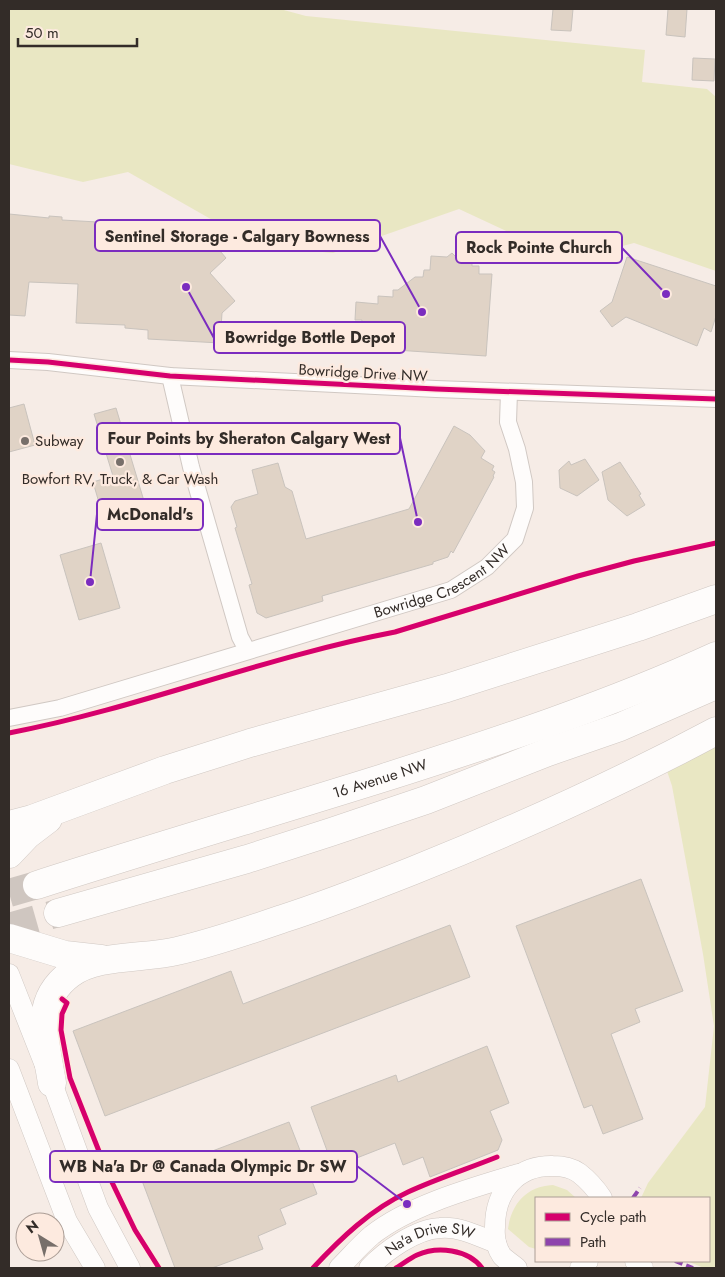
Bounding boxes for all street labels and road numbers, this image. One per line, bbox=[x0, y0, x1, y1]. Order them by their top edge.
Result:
street label: Bowridge Drive NW bbox=[298, 359, 428, 387]
street label: Bowridge Crescent NW bbox=[371, 539, 515, 624]
street label: 16 Avenue NW bbox=[330, 754, 430, 804]
street label: Na'a Drive SW bbox=[380, 1217, 478, 1261]

